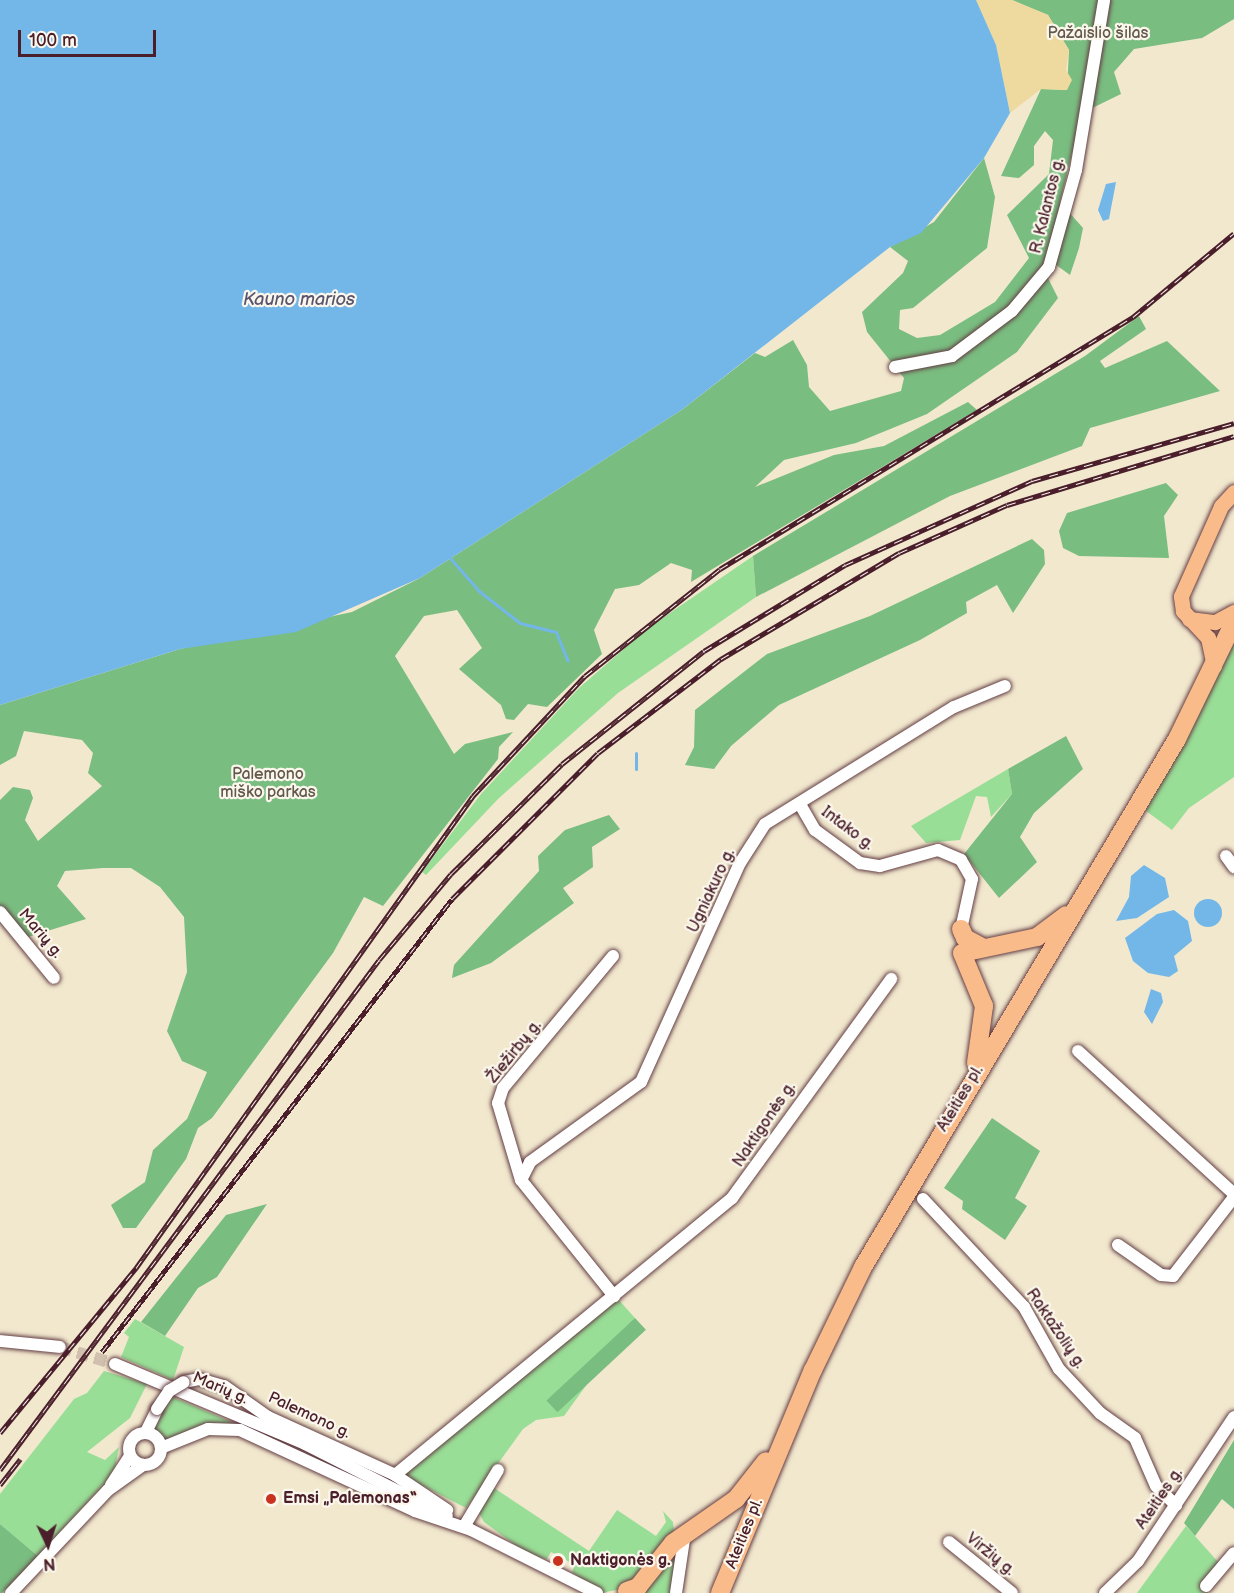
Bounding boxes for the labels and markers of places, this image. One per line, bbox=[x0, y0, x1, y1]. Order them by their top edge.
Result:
place label: Emsi „Palemonas“ bbox=[283, 1489, 417, 1509]
marker: Emsi „Palemonas“ bbox=[264, 1492, 278, 1506]
place label: Naktigonės g. bbox=[570, 1551, 670, 1571]
marker: Naktigonės g. bbox=[551, 1554, 565, 1568]

